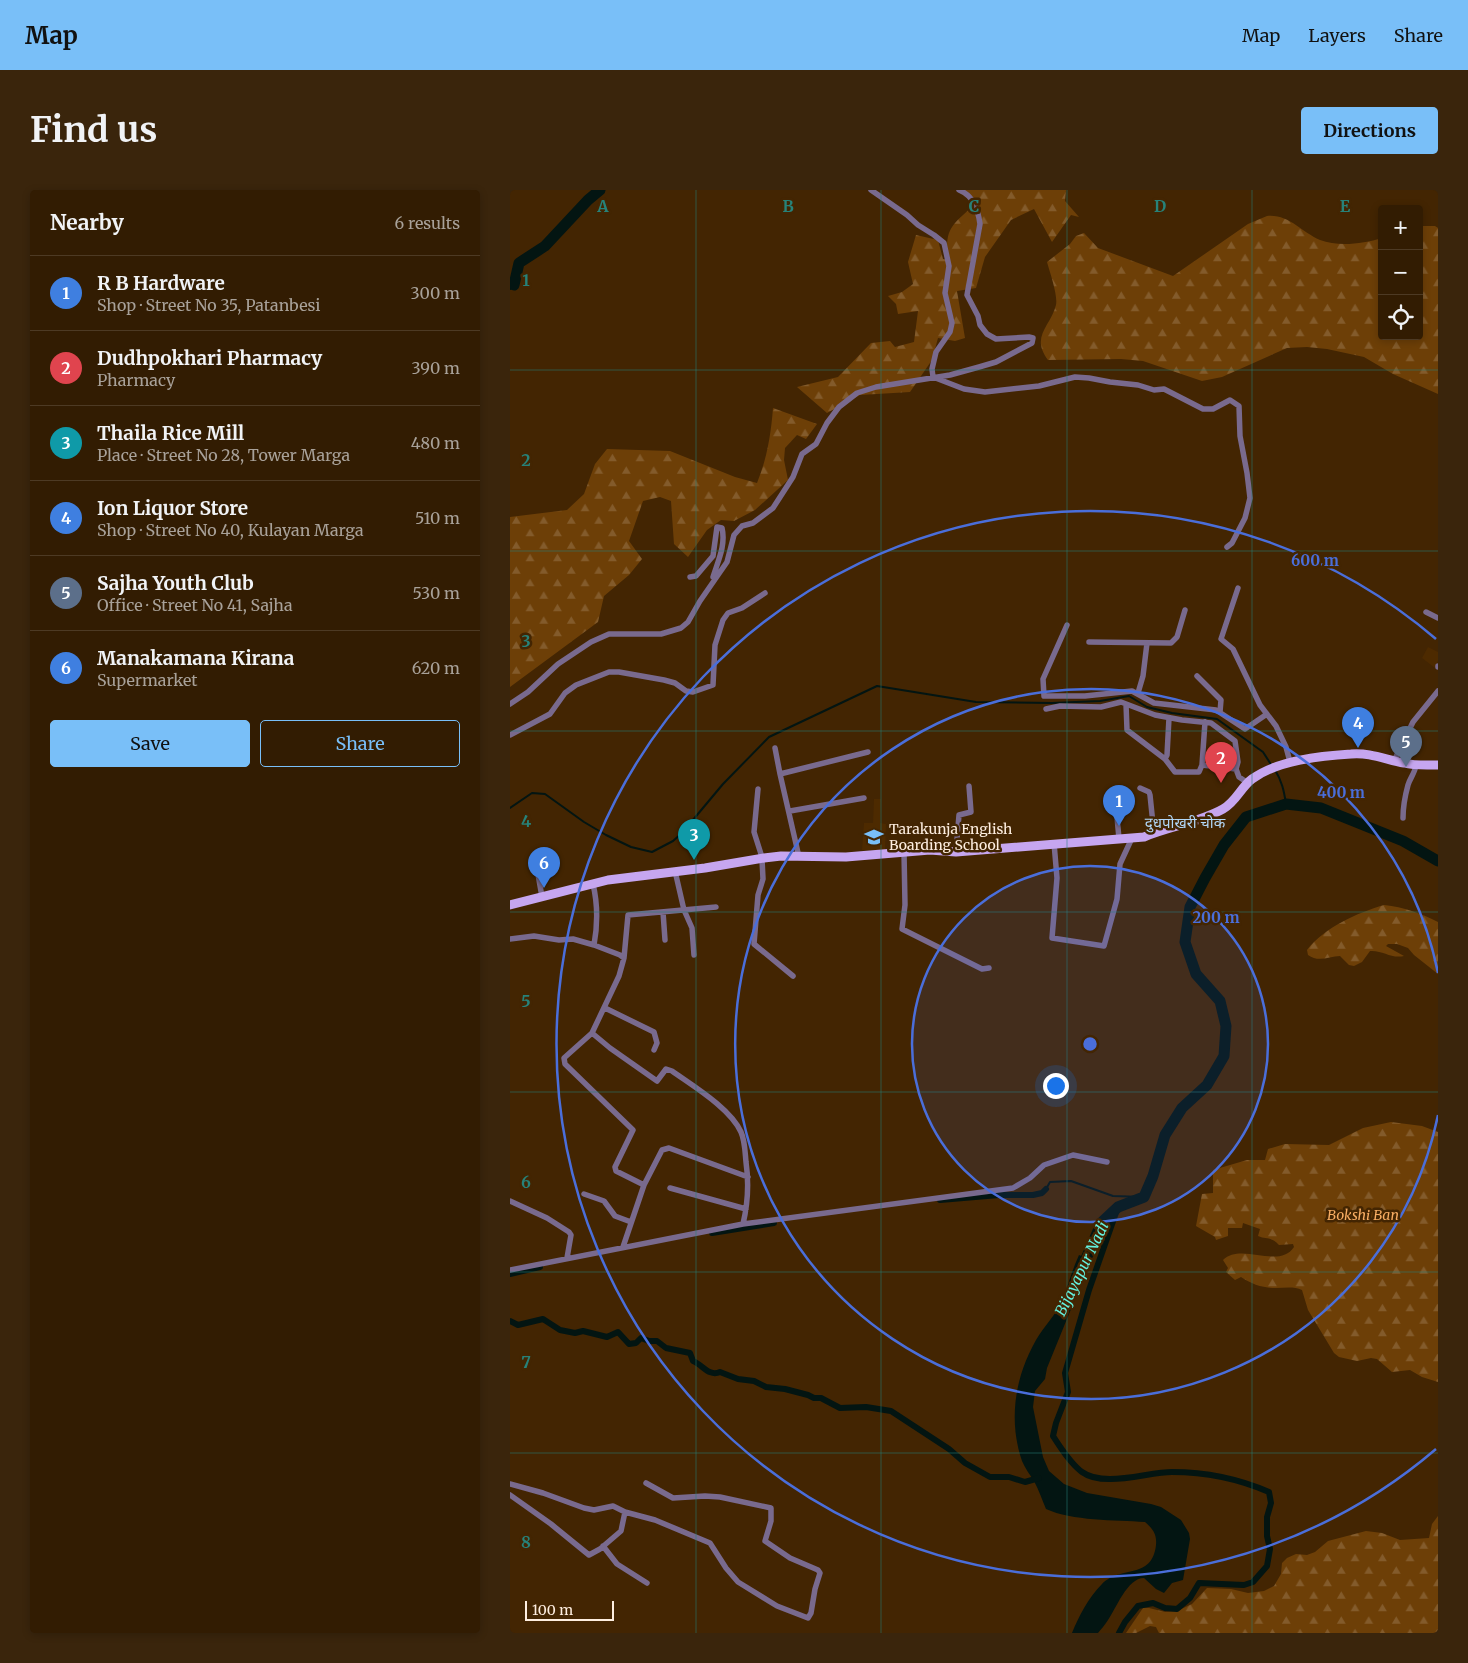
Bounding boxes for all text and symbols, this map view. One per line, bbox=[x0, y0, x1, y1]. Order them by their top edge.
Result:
text: Map bbox=[25, 20, 78, 51]
text: Map bbox=[1242, 24, 1280, 47]
text: Layers bbox=[1308, 24, 1366, 47]
text: Share bbox=[1394, 24, 1443, 47]
button: Directions bbox=[1301, 107, 1438, 154]
text: Find us bbox=[30, 108, 157, 152]
text: A bbox=[596, 196, 609, 216]
text: B bbox=[782, 196, 794, 216]
text: C bbox=[969, 196, 979, 216]
text: D bbox=[1154, 196, 1166, 216]
text: E bbox=[1340, 196, 1351, 216]
map controls bbox=[1378, 205, 1423, 340]
button: + bbox=[1378, 205, 1423, 250]
text: Nearby bbox=[50, 209, 124, 236]
text: 6 results bbox=[395, 213, 460, 233]
button: − bbox=[1378, 250, 1423, 295]
text: 1 bbox=[522, 270, 530, 290]
text: R B Hardware bbox=[97, 271, 225, 295]
text: 1 bbox=[62, 283, 70, 303]
text: 300 m bbox=[411, 283, 460, 303]
text: Shop · Street No 35, Patanbesi bbox=[97, 295, 320, 315]
button: locate bbox=[1378, 295, 1423, 340]
text: Dudhpokhari Pharmacy bbox=[97, 346, 322, 370]
text: 2 bbox=[61, 358, 71, 378]
text: 390 m bbox=[412, 358, 460, 378]
text: Pharmacy bbox=[97, 370, 175, 390]
text: Thaila Rice Mill bbox=[97, 421, 244, 445]
text: 3 bbox=[61, 433, 71, 453]
text: 480 m bbox=[411, 433, 460, 453]
text: Place · Street No 28, Tower Marga bbox=[97, 445, 350, 465]
text: 2 bbox=[521, 450, 531, 470]
text: Ion Liquor Store bbox=[97, 496, 248, 520]
text: 4 bbox=[61, 508, 71, 528]
text: 510 m bbox=[415, 508, 460, 528]
text: Shop · Street No 40, Kulayan Marga bbox=[97, 520, 364, 540]
text: 600 m bbox=[1291, 551, 1339, 570]
text: Sajha Youth Club bbox=[97, 571, 254, 595]
text: 5 bbox=[61, 583, 71, 603]
text: 530 m bbox=[412, 583, 460, 603]
text: Office · Street No 41, Sajha bbox=[97, 595, 293, 615]
text: 3 bbox=[521, 631, 531, 651]
text: Manakamana Kirana bbox=[97, 646, 294, 670]
text: 6 bbox=[61, 658, 71, 678]
text: 620 m bbox=[412, 658, 460, 678]
text: Supermarket bbox=[97, 670, 198, 690]
pin: 4 bbox=[1342, 707, 1374, 748]
button: Save bbox=[50, 720, 250, 767]
button: Share bbox=[260, 720, 460, 767]
pin: 5 bbox=[1390, 726, 1422, 767]
pin: 2 bbox=[1205, 742, 1237, 783]
text: 400 m bbox=[1317, 783, 1365, 802]
pin: 1 bbox=[1103, 785, 1135, 826]
text: 4 bbox=[521, 811, 531, 831]
district label: दुधपोखरी चोक bbox=[1145, 813, 1226, 833]
pin: 3 bbox=[678, 819, 710, 860]
place label: Tarakunja English Boarding School bbox=[889, 820, 1012, 854]
school or university icon: Tarakunja English Boarding School bbox=[863, 826, 885, 848]
pin: 6 bbox=[528, 847, 560, 888]
text: 200 m bbox=[1192, 908, 1240, 927]
text: 5 bbox=[521, 991, 531, 1011]
centre of rings bbox=[1081, 1035, 1099, 1053]
your location bbox=[1043, 1073, 1069, 1099]
text: 6 bbox=[521, 1172, 531, 1192]
park label: Bokshi Ban bbox=[1327, 1206, 1399, 1224]
water label: Bijayapur Nadi bbox=[1051, 1219, 1113, 1319]
text: 7 bbox=[521, 1352, 531, 1372]
text: 8 bbox=[521, 1532, 531, 1552]
scale bar bbox=[525, 1598, 614, 1621]
text: 100 m bbox=[532, 1601, 573, 1619]

